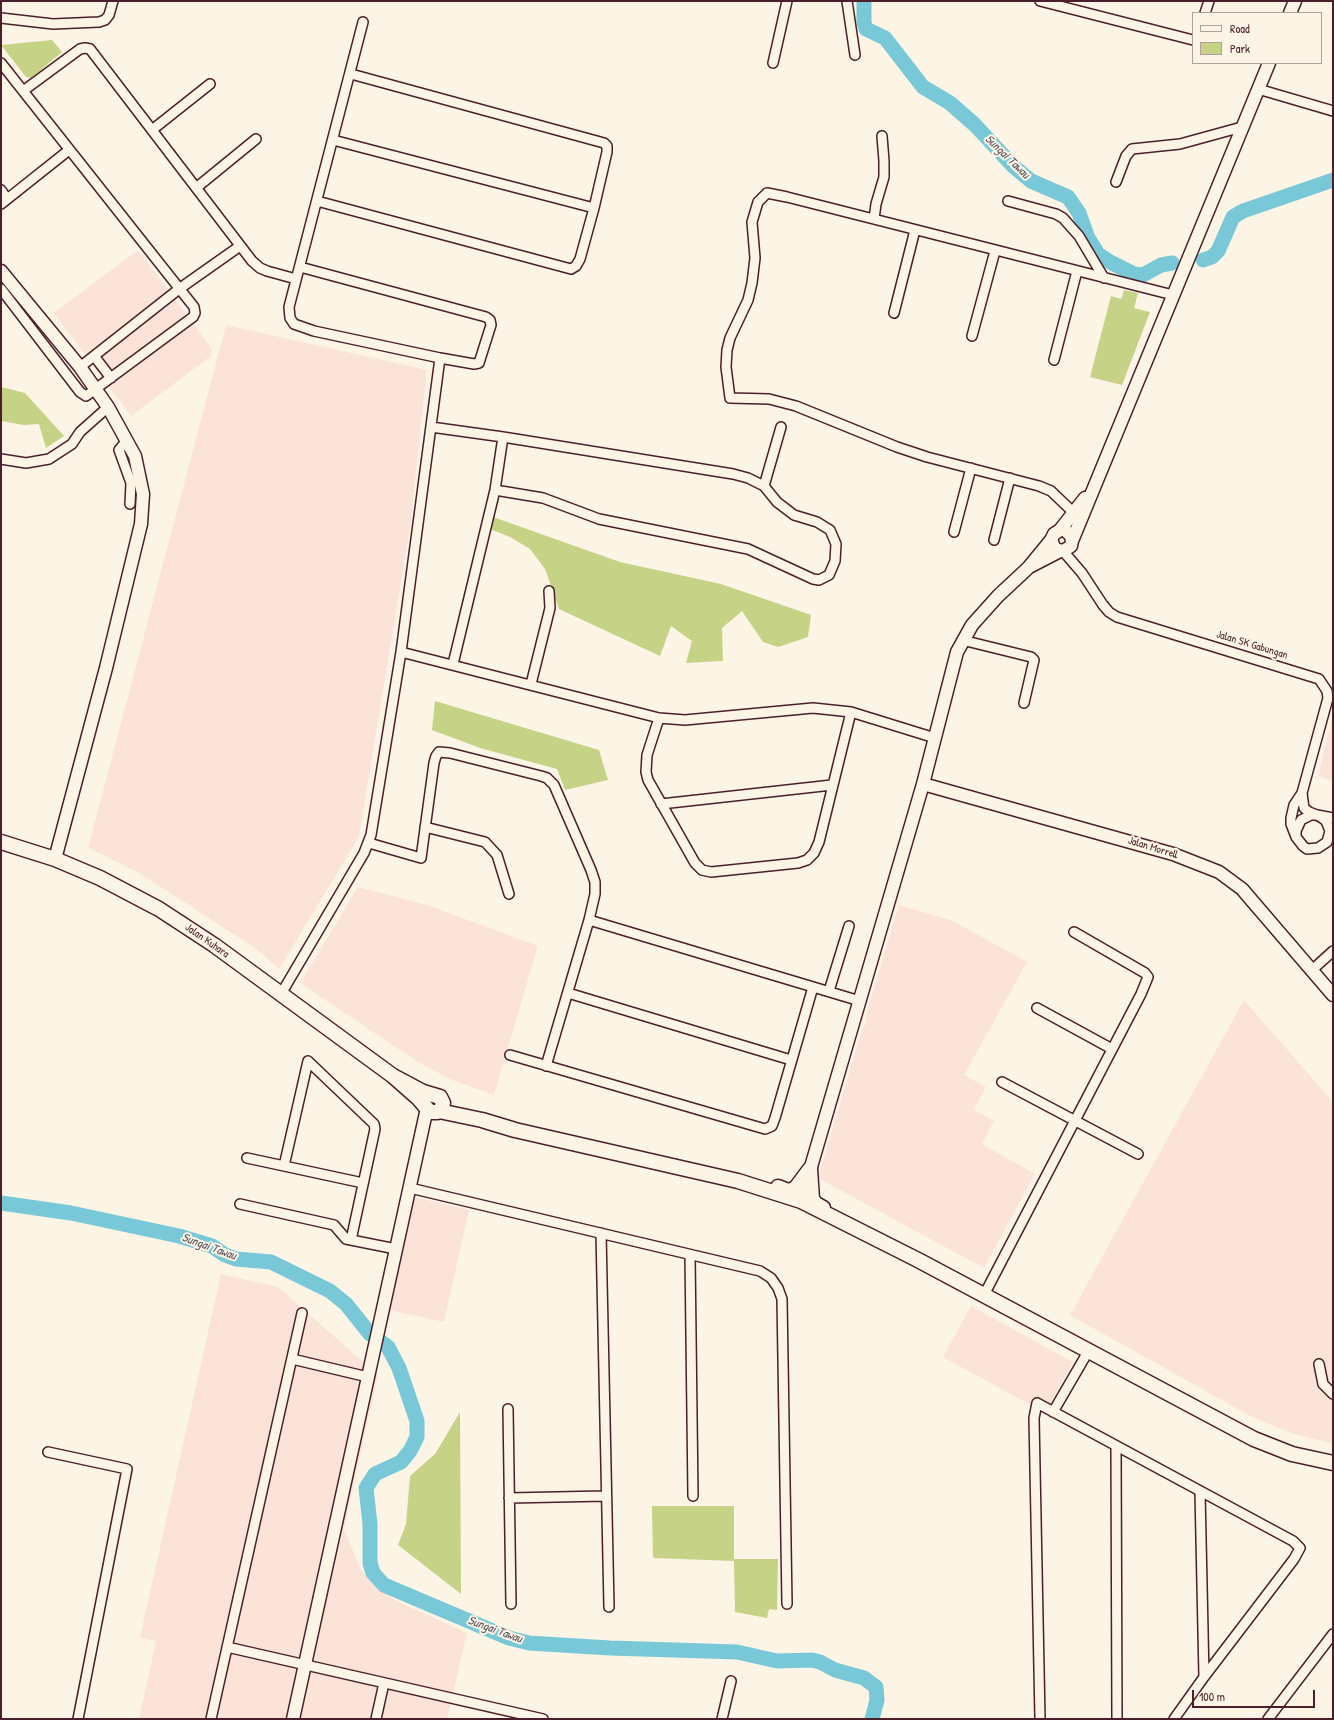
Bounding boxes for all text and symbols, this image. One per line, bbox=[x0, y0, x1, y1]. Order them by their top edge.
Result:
legend bbox=[1192, 12, 1322, 64]
text: Road bbox=[1230, 20, 1250, 37]
text: Park bbox=[1230, 40, 1250, 57]
water label: Sungai Tawau bbox=[982, 132, 1032, 182]
street label: Jalan SK Gabungan bbox=[1215, 628, 1289, 662]
street label: Jalan Morrell bbox=[1126, 834, 1180, 862]
street label: Jalan Kuhara bbox=[182, 921, 232, 961]
water label: Sungai Tawau bbox=[180, 1231, 238, 1263]
water label: Sungai Tawau bbox=[466, 1614, 524, 1646]
scale bar bbox=[1194, 1682, 1317, 1708]
text: 100 m bbox=[1199, 1688, 1225, 1705]

